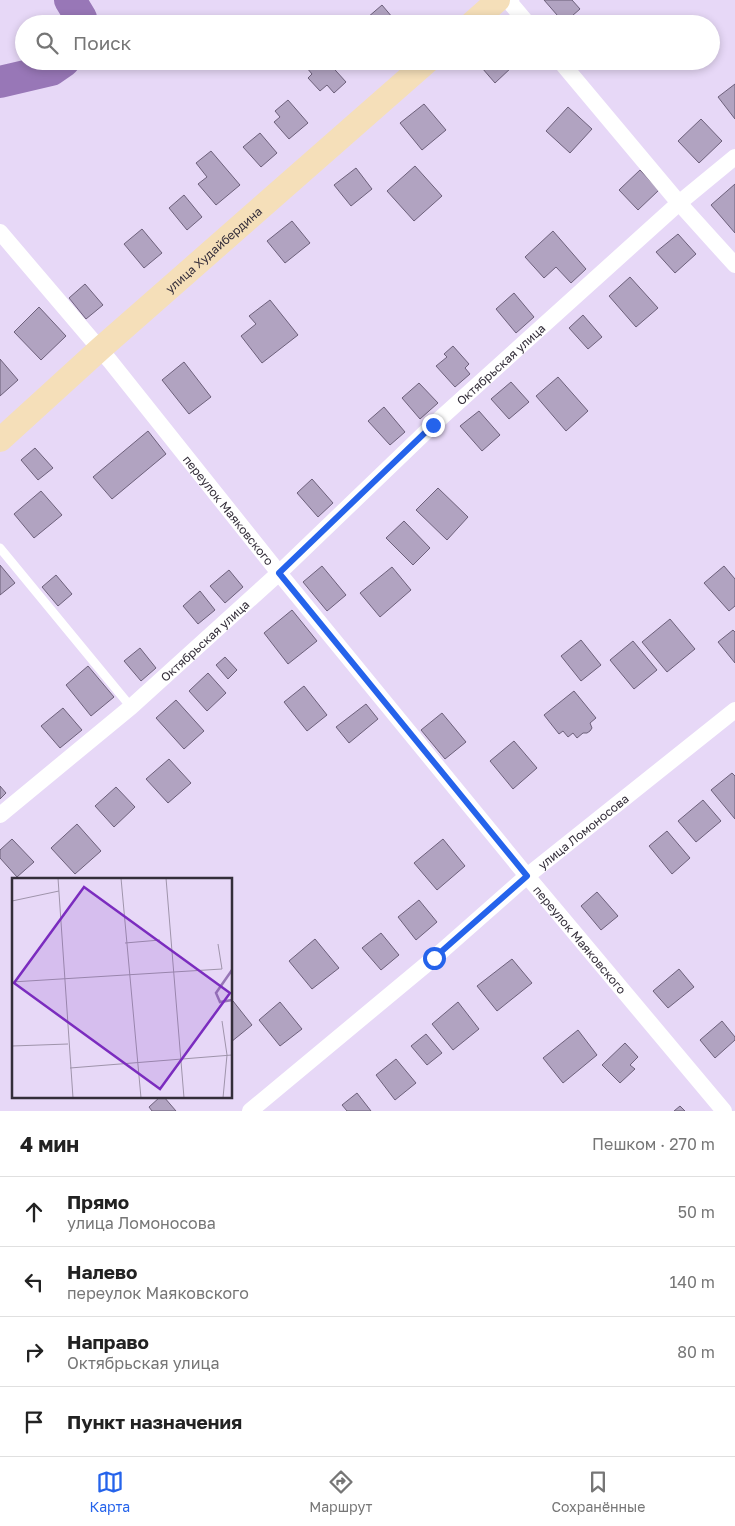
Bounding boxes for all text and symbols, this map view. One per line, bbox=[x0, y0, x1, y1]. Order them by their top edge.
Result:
search box bbox=[15, 15, 720, 70]
icon: search bbox=[33, 29, 61, 57]
text: Поиск bbox=[73, 31, 132, 54]
street label: улица Худайбердина bbox=[162, 203, 265, 296]
street label: Октябрьская улица bbox=[453, 320, 548, 408]
route end bbox=[422, 414, 445, 437]
street label: переулок Маяковского bbox=[180, 452, 277, 568]
street label: Октябрьская улица bbox=[157, 596, 252, 684]
street label: улица Ломоносова bbox=[535, 791, 631, 872]
inset map bbox=[12, 878, 232, 1098]
street label: переулок Маяковского bbox=[531, 882, 630, 997]
route start bbox=[423, 947, 446, 970]
text: 4 мин bbox=[20, 1131, 79, 1157]
text: Пешком · 270 m bbox=[592, 1134, 715, 1154]
text: Прямо bbox=[67, 1190, 129, 1213]
icon: ahead bbox=[20, 1198, 48, 1226]
text: 50 m bbox=[678, 1202, 715, 1222]
text: улица Ломоносова bbox=[67, 1213, 216, 1233]
text: Налево bbox=[67, 1260, 137, 1283]
icon: left bbox=[20, 1268, 48, 1296]
text: 140 m bbox=[669, 1272, 715, 1292]
text: переулок Маяковского bbox=[67, 1283, 249, 1303]
text: Направо bbox=[67, 1330, 149, 1353]
icon: right bbox=[20, 1338, 48, 1366]
text: 80 m bbox=[677, 1342, 715, 1362]
text: Октябрьская улица bbox=[67, 1353, 220, 1373]
icon: arrive bbox=[20, 1408, 48, 1436]
text: Пункт назначения bbox=[67, 1410, 242, 1433]
tab: Карта bbox=[90, 1468, 130, 1515]
tab: Маршрут bbox=[309, 1468, 372, 1515]
tab: Сохранённые bbox=[551, 1468, 645, 1515]

